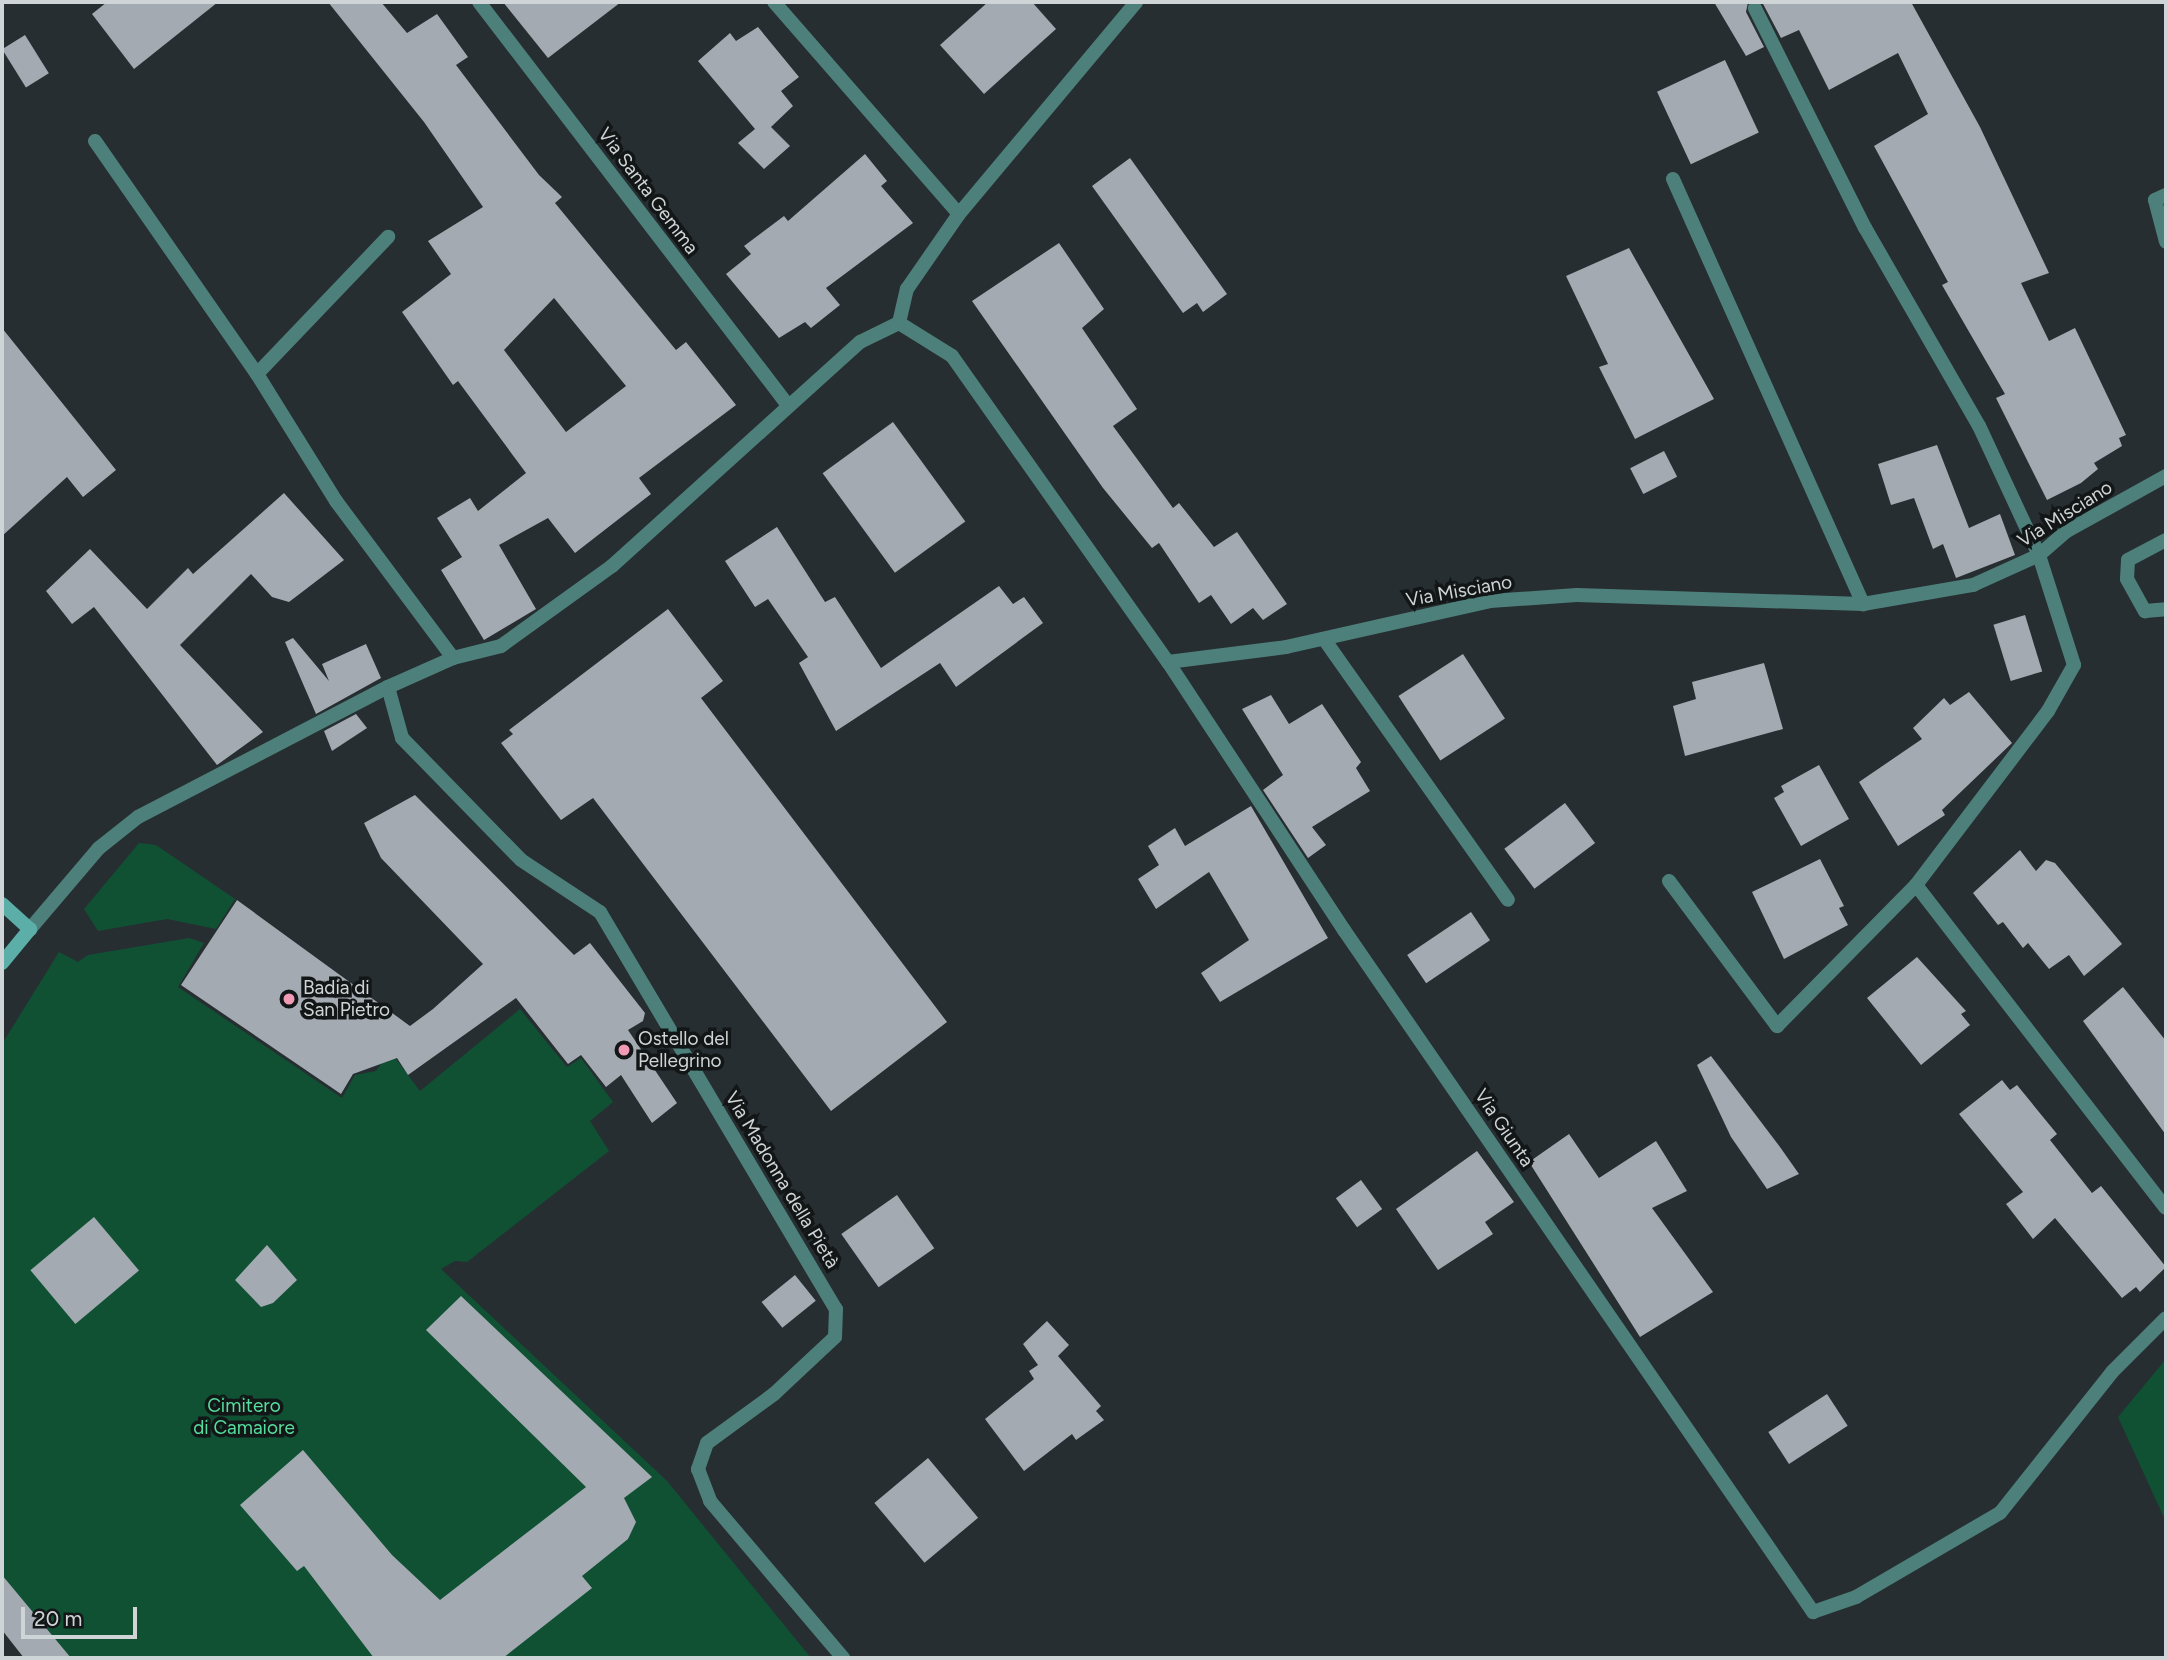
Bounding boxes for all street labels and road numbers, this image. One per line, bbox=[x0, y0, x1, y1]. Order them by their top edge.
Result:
street label: Via Santa Gemma bbox=[593, 123, 703, 259]
street label: Via Misciano bbox=[2013, 476, 2117, 552]
street label: Via Misciano bbox=[1404, 570, 1514, 612]
street label: Via Giunta bbox=[1470, 1085, 1538, 1171]
street label: Via Madonna della Pietà bbox=[720, 1087, 844, 1273]

